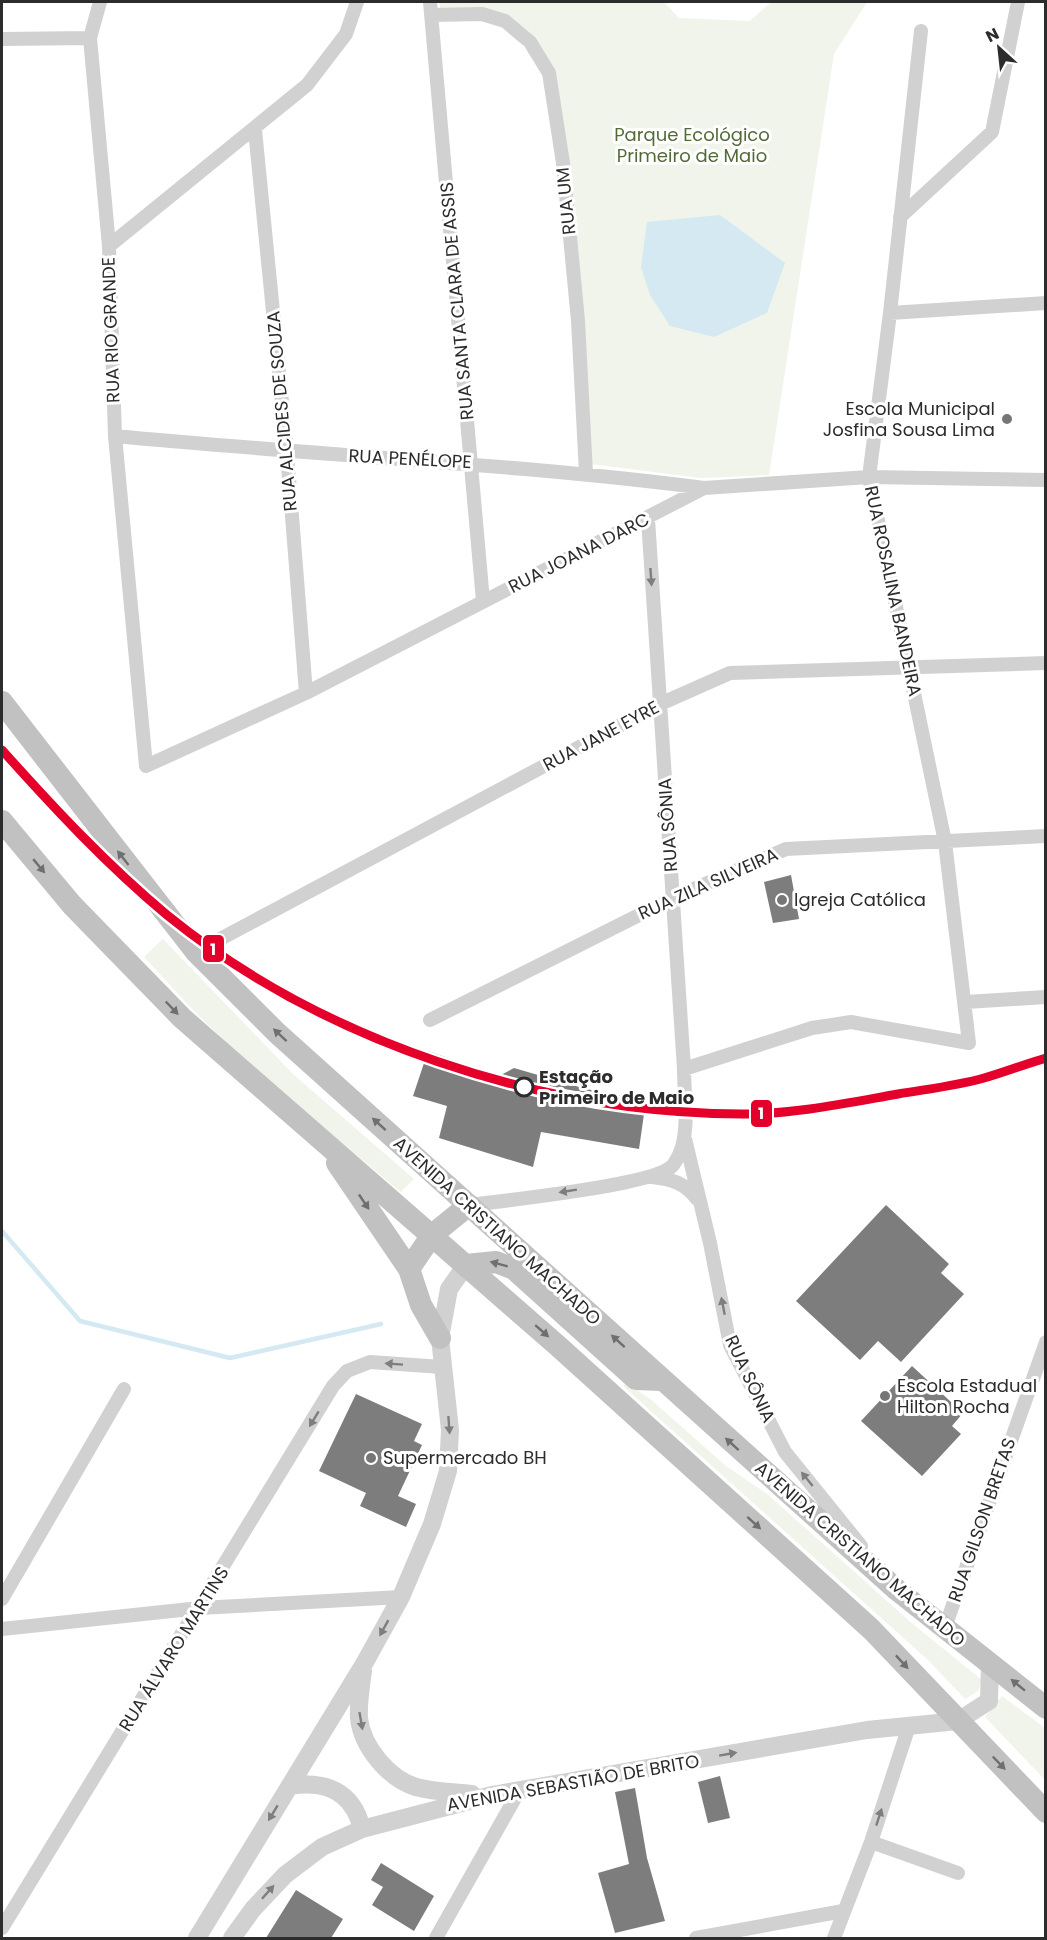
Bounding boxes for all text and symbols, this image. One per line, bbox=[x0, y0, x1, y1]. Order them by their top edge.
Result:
north arrow bbox=[969, 18, 1029, 78]
text: N bbox=[982, 22, 1003, 48]
park label: Parque Ecológico Primeiro de Maio bbox=[614, 122, 770, 168]
street label: RUA UM bbox=[550, 166, 581, 236]
street label: RUA SANTA CLARA DE ASSIS bbox=[434, 181, 479, 421]
street label: RUA RIO GRANDE bbox=[95, 257, 126, 403]
street label: RUA ALCIDES DE SOUZA bbox=[260, 310, 303, 512]
place label: Escola Municipal Josfina Sousa Lima bbox=[823, 396, 995, 442]
marker: Escola Municipal Josfina Sousa Lima bbox=[1000, 412, 1014, 426]
street label: RUA PENÉLOPE bbox=[348, 443, 472, 474]
street label: RUA ROSALINA BANDEIRA bbox=[859, 483, 928, 699]
street label: RUA JOANA DARC bbox=[504, 506, 654, 599]
one-way arrow bbox=[647, 567, 656, 586]
street label: RUA JANE EYRE bbox=[538, 694, 663, 777]
street label: RUA SÔNIA bbox=[652, 777, 683, 873]
street label: RUA ZILA SILVEIRA bbox=[634, 841, 782, 926]
one-way arrow bbox=[117, 851, 129, 866]
one-way arrow bbox=[32, 858, 45, 873]
place label: Igreja Católica bbox=[794, 887, 926, 912]
marker: Igreja Católica bbox=[775, 893, 789, 907]
line badge: 1 bbox=[202, 934, 225, 963]
text: 1 bbox=[210, 938, 216, 961]
one-way arrow bbox=[165, 1000, 179, 1015]
one-way arrow bbox=[273, 1028, 288, 1042]
place label: Estação Primeiro de Maio bbox=[539, 1064, 694, 1110]
marker: Estação Primeiro de Maio bbox=[514, 1077, 534, 1097]
line badge: 1 bbox=[750, 1099, 773, 1128]
text: 1 bbox=[758, 1102, 764, 1125]
one-way arrow bbox=[371, 1117, 386, 1131]
street label: AVENIDA CRISTIANO MACHADO bbox=[388, 1131, 606, 1331]
one-way arrow bbox=[558, 1187, 577, 1196]
one-way arrow bbox=[358, 1194, 370, 1210]
one-way arrow bbox=[490, 1259, 508, 1268]
one-way arrow bbox=[718, 1296, 727, 1315]
one-way arrow bbox=[534, 1325, 549, 1338]
street label: RUA SÔNIA bbox=[719, 1331, 782, 1427]
one-way arrow bbox=[610, 1334, 625, 1348]
one-way arrow bbox=[384, 1359, 403, 1368]
place label: Escola Estadual Hilton Rocha bbox=[897, 1373, 1037, 1419]
marker: Escola Estadual Hilton Rocha bbox=[878, 1389, 892, 1403]
one-way arrow bbox=[308, 1411, 319, 1427]
one-way arrow bbox=[444, 1416, 453, 1435]
street label: RUA GILSON BRETAS bbox=[942, 1434, 1021, 1605]
one-way arrow bbox=[725, 1437, 740, 1451]
place label: Supermercado BH bbox=[383, 1445, 547, 1470]
marker: Supermercado BH bbox=[364, 1451, 378, 1465]
street label: AVENIDA CRISTIANO MACHADO bbox=[750, 1455, 971, 1652]
one-way arrow bbox=[801, 1472, 814, 1487]
one-way arrow bbox=[746, 1516, 761, 1530]
street label: RUA ÁLVARO MARTINS bbox=[113, 1562, 235, 1736]
one-way arrow bbox=[379, 1620, 389, 1637]
one-way arrow bbox=[895, 1655, 909, 1670]
one-way arrow bbox=[1010, 1679, 1026, 1692]
one-way arrow bbox=[357, 1712, 366, 1731]
street label: AVENIDA SEBASTIÃO DE BRITO bbox=[445, 1748, 701, 1817]
one-way arrow bbox=[719, 1749, 738, 1758]
one-way arrow bbox=[991, 1756, 1005, 1770]
one-way arrow bbox=[268, 1805, 279, 1821]
one-way arrow bbox=[875, 1808, 884, 1826]
one-way arrow bbox=[261, 1885, 275, 1900]

